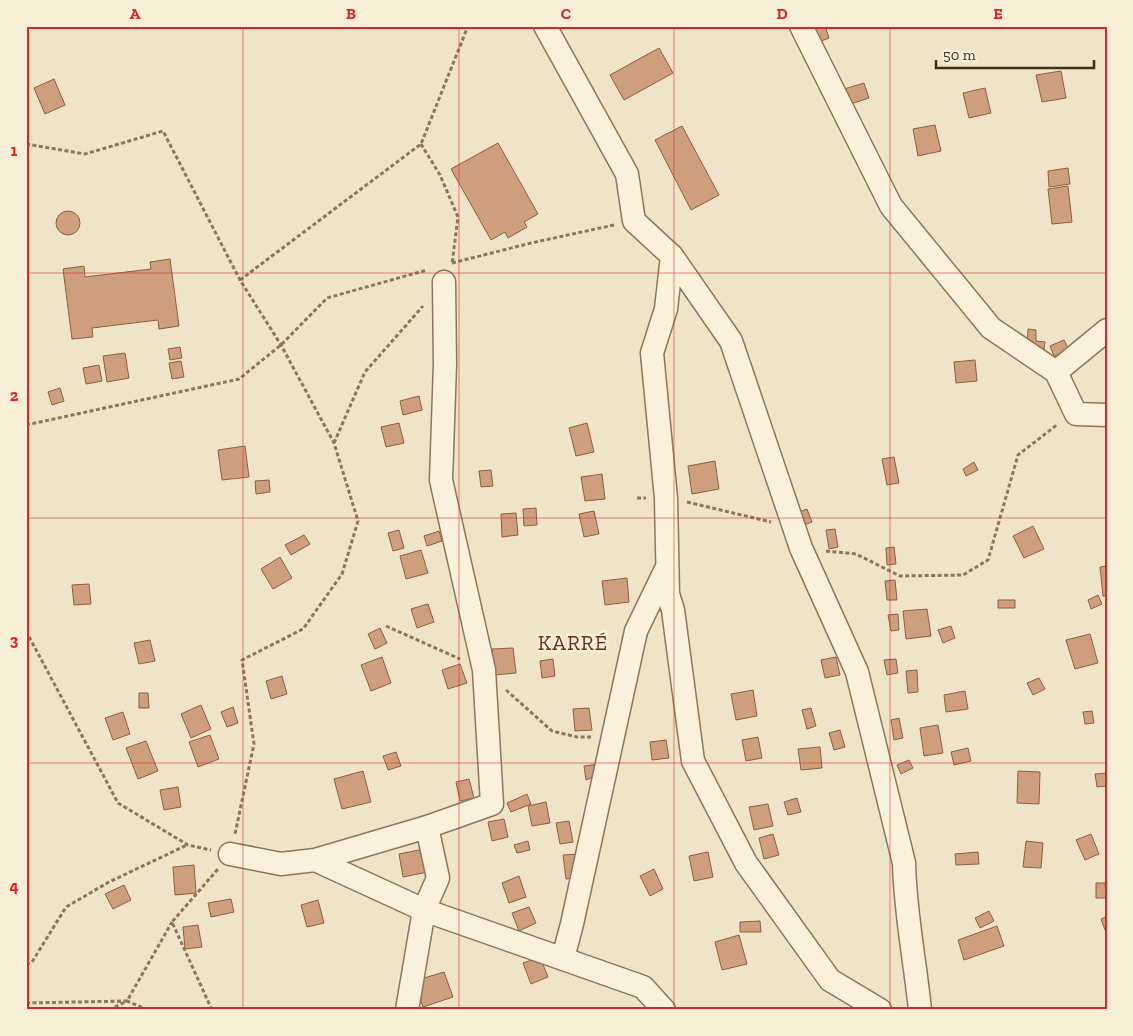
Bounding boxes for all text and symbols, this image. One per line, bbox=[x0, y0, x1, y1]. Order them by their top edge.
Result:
text: A bbox=[130, 4, 141, 23]
text: B bbox=[346, 4, 356, 23]
text: C bbox=[561, 4, 571, 23]
text: D bbox=[776, 4, 788, 23]
text: E bbox=[993, 4, 1003, 23]
scale bar bbox=[936, 38, 1093, 70]
text: 50 m bbox=[943, 46, 976, 64]
text: 1 bbox=[11, 141, 18, 160]
text: 2 bbox=[10, 386, 19, 405]
district label: KARRÉ bbox=[538, 630, 608, 655]
text: 3 bbox=[10, 631, 19, 650]
text: 4 bbox=[9, 877, 19, 896]

